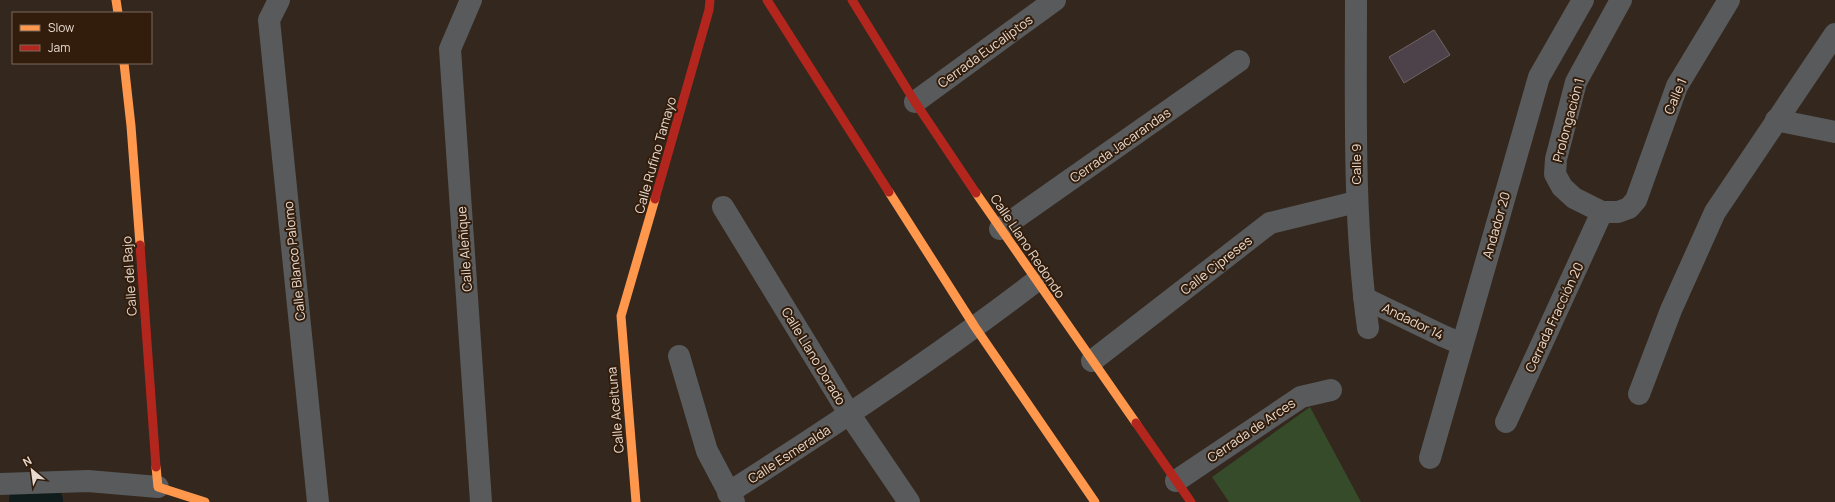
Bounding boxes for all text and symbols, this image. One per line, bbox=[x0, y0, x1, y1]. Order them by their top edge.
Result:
street label: Cerrada Eucaliptos bbox=[934, 10, 1036, 92]
legend bbox=[12, 12, 152, 64]
text: Slow bbox=[48, 19, 74, 36]
text: Jam bbox=[48, 39, 70, 56]
street label: Calle 1 bbox=[1659, 75, 1691, 117]
street label: Prolongación 1 bbox=[1548, 76, 1588, 164]
street label: Calle Rufino Tamayo bbox=[630, 94, 680, 216]
street label: Cerrada Jacarandas bbox=[1066, 103, 1174, 187]
street label: Calle 9 bbox=[1347, 144, 1365, 184]
street label: Andador 20 bbox=[1478, 189, 1514, 261]
street label: Calle Llano Redondo bbox=[986, 190, 1070, 302]
street label: Calle Blanco Palomo bbox=[279, 200, 309, 322]
street label: Calle Aleñique bbox=[452, 205, 476, 292]
street label: Calle Cipreses bbox=[1176, 231, 1256, 299]
street label: Calle del Bajo bbox=[117, 235, 141, 316]
street label: Cerrada Fracción 20 bbox=[1521, 259, 1587, 375]
street label: Andador 14 bbox=[1379, 298, 1447, 344]
street label: Calle Llano Dorado bbox=[778, 304, 850, 409]
street label: Calle Aceituna bbox=[602, 366, 628, 454]
street label: Cerrada de Arces bbox=[1203, 394, 1299, 466]
street label: Calle Esmeralda bbox=[744, 421, 834, 487]
north arrow bbox=[12, 450, 52, 490]
text: N bbox=[20, 452, 34, 469]

